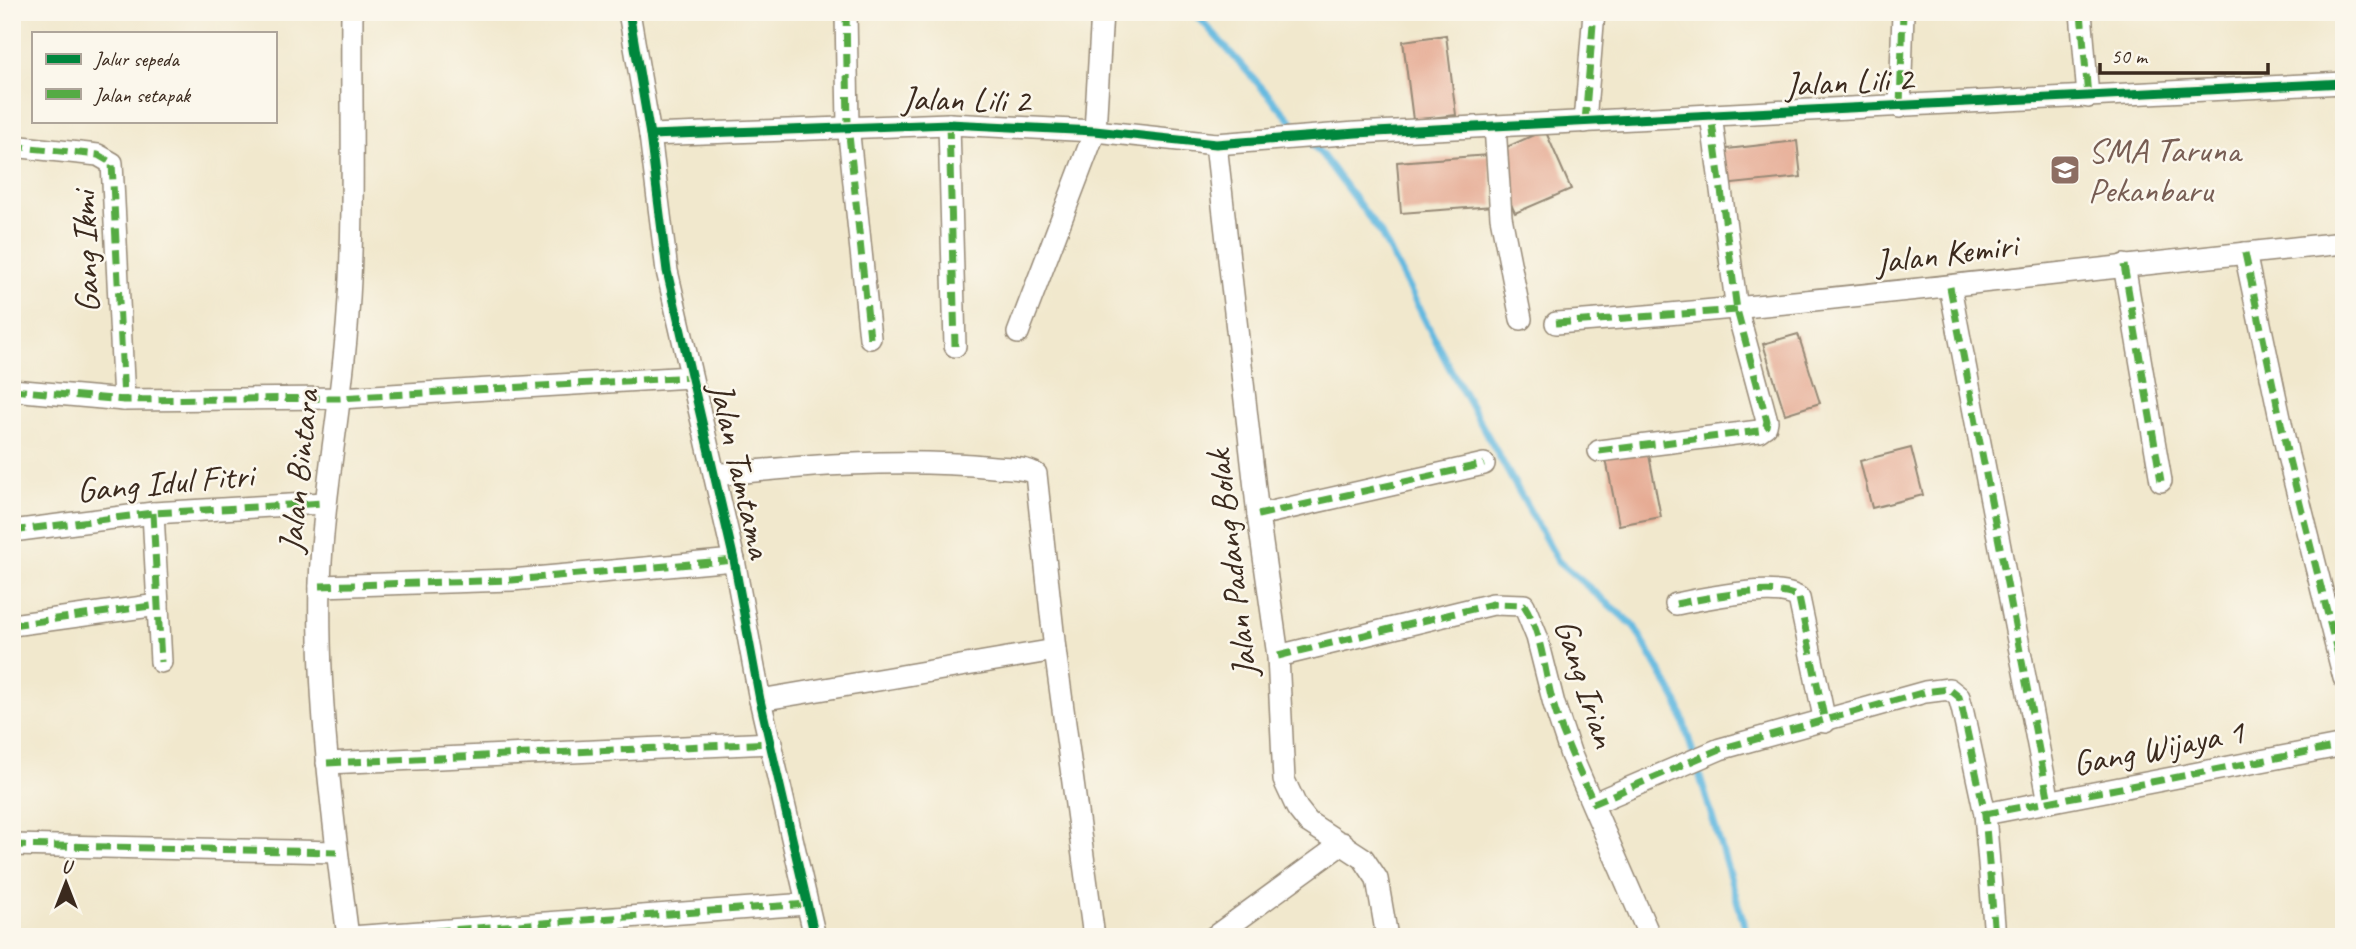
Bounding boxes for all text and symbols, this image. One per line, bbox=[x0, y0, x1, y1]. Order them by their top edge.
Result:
legend bbox=[32, 32, 276, 122]
scale bar bbox=[2100, 32, 2268, 76]
text: 50 m bbox=[2111, 43, 2149, 69]
text: Jalur sepeda bbox=[93, 46, 180, 72]
street label: Jalan Lili 2 bbox=[1782, 56, 1917, 107]
street label: Jalan Lili 2 bbox=[900, 76, 1034, 123]
text: Jalan setapak bbox=[93, 82, 191, 108]
place label: SMA Taruna Pekanbaru bbox=[2088, 128, 2243, 213]
school or university icon: SMA Taruna Pekanbaru bbox=[2048, 153, 2082, 187]
street label: Gang Ikmi bbox=[61, 186, 110, 314]
street label: Jalan Kemiri bbox=[1870, 222, 2024, 285]
street label: Jalan Tamtama bbox=[698, 376, 783, 564]
street label: Jalan Bintara bbox=[267, 385, 330, 557]
street label: Jalan Padang Bolak bbox=[1195, 445, 1268, 682]
street label: Gang Idul Fitri bbox=[75, 452, 260, 513]
street label: Gang Irian bbox=[1544, 613, 1628, 754]
street label: Gang Wijaya 1 bbox=[2069, 708, 2250, 786]
north arrow bbox=[32, 848, 102, 918]
text: U bbox=[61, 855, 74, 879]

